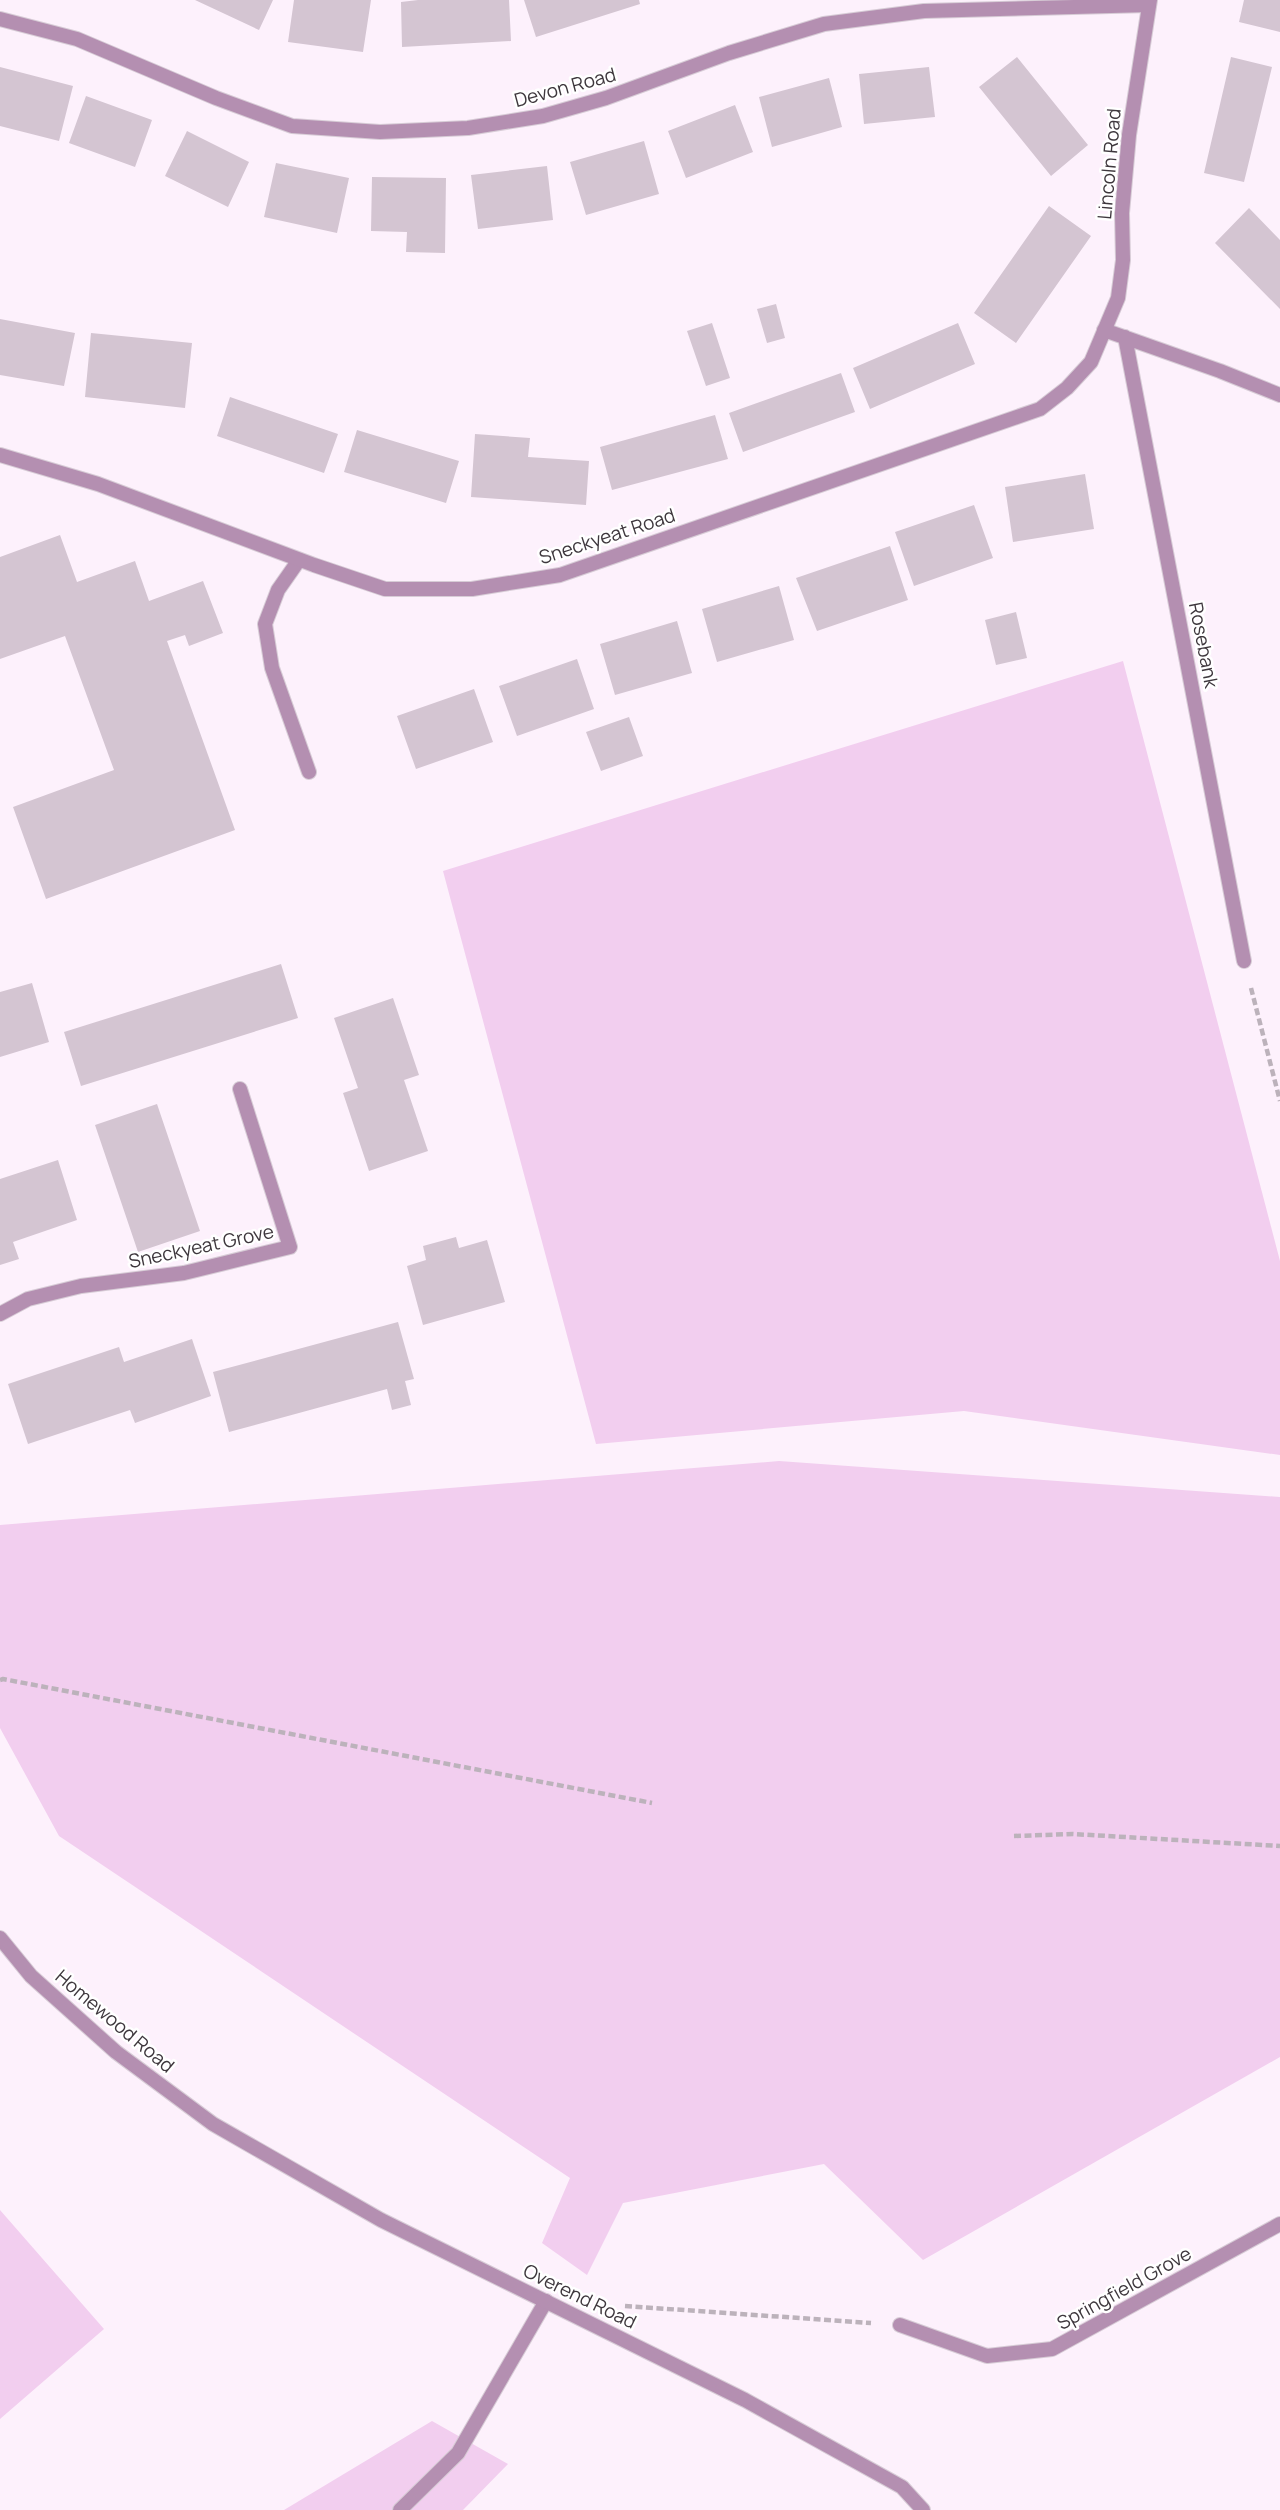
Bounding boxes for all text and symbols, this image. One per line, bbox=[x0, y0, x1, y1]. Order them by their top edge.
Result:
street label: Devon Road bbox=[511, 61, 619, 113]
street label: Lincoln Road bbox=[1091, 107, 1127, 221]
street label: Sneckyeat Road bbox=[536, 502, 678, 570]
street label: Rosebank bbox=[1183, 600, 1225, 691]
street label: Sneckyeat Grove bbox=[126, 1218, 276, 1274]
street label: Homewood Road bbox=[50, 1964, 180, 2078]
street label: Springfield Grove bbox=[1052, 2240, 1196, 2336]
street label: Overend Road bbox=[519, 2257, 641, 2335]

